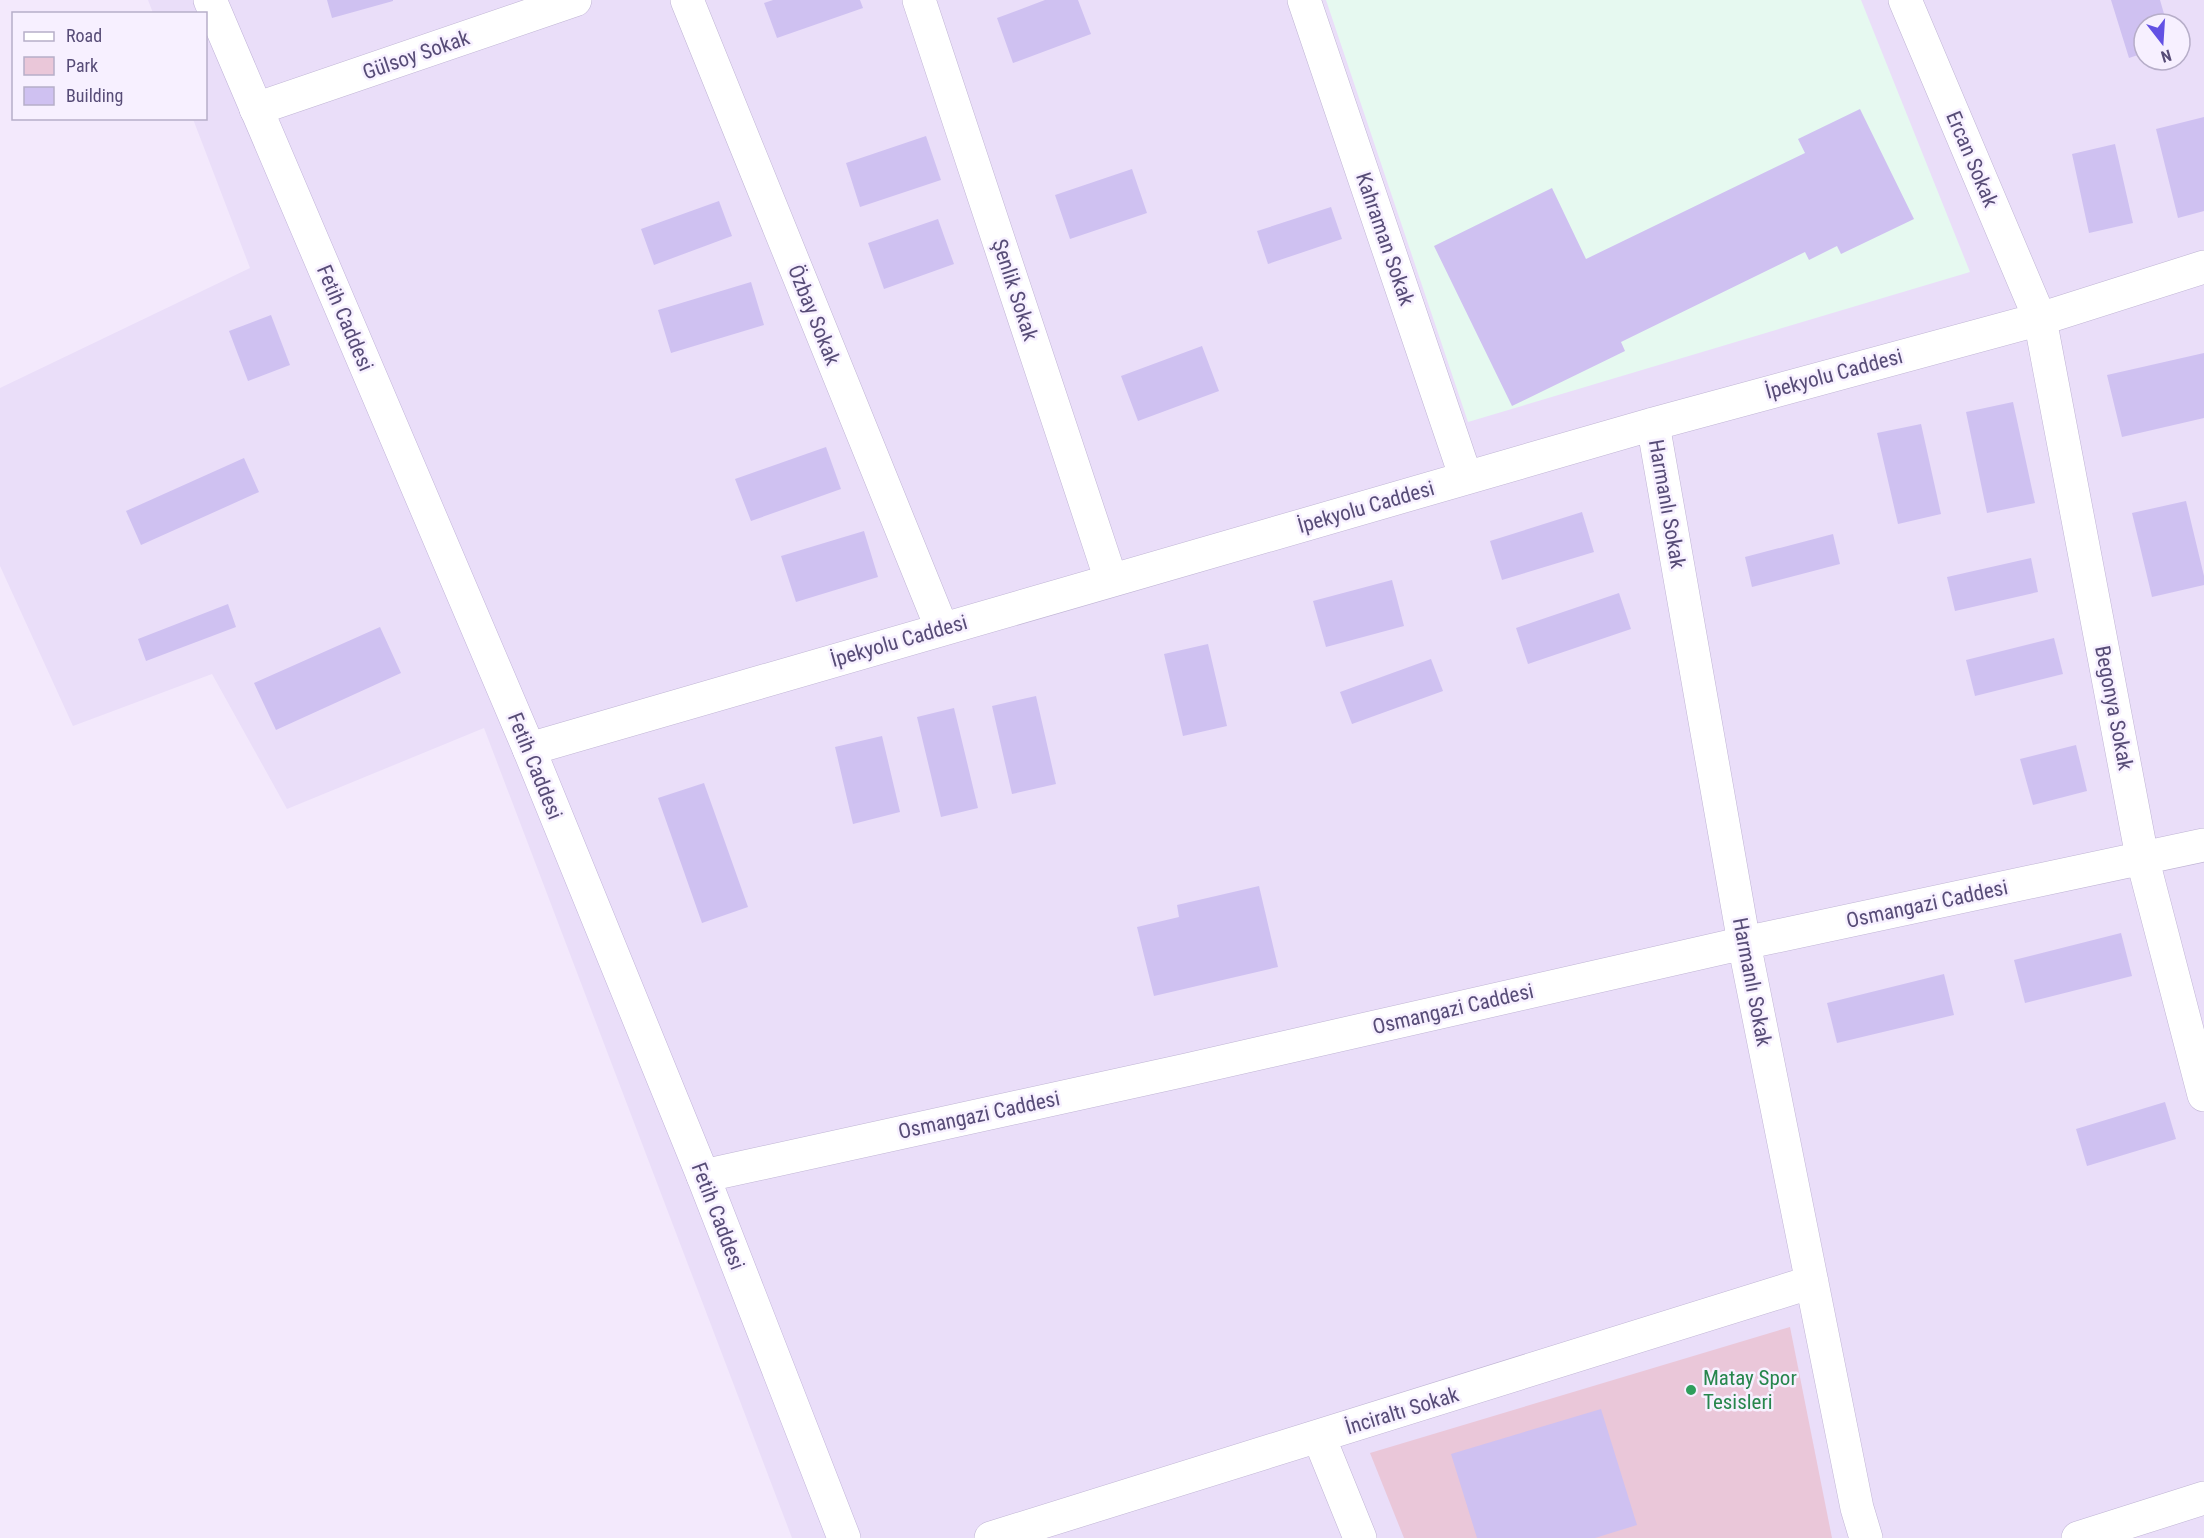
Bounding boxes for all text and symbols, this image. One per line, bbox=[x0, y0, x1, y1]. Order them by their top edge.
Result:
legend bbox=[12, 12, 207, 120]
north arrow bbox=[2132, 12, 2192, 72]
text: Road bbox=[66, 25, 102, 46]
street label: Gülsoy Sokak bbox=[359, 25, 473, 84]
text: N bbox=[2159, 45, 2174, 66]
text: Park bbox=[66, 55, 98, 76]
text: Building bbox=[66, 85, 123, 106]
street label: Ercan Sokak bbox=[1941, 107, 2003, 211]
street label: Kahraman Sokak bbox=[1351, 169, 1419, 309]
street label: Şenlik Sokak bbox=[987, 236, 1043, 344]
street label: Fetih Caddesi bbox=[312, 261, 378, 375]
street label: Özbay Sokak bbox=[783, 261, 845, 369]
street label: İpekyolu Caddesi bbox=[1763, 344, 1905, 404]
street label: Harmanlı Sokak bbox=[1644, 438, 1690, 571]
street label: İpekyolu Caddesi bbox=[1295, 476, 1437, 538]
street label: İpekyolu Caddesi bbox=[828, 610, 970, 672]
street label: Begonya Sokak bbox=[2090, 644, 2138, 773]
street label: Fetih Caddesi bbox=[503, 709, 567, 823]
street label: Osmangazi Caddesi bbox=[1844, 875, 2010, 933]
street label: Harmanlı Sokak bbox=[1728, 916, 1776, 1049]
street label: Osmangazi Caddesi bbox=[1370, 979, 1536, 1039]
street label: Osmangazi Caddesi bbox=[896, 1086, 1062, 1144]
street label: Fetih Caddesi bbox=[687, 1159, 749, 1273]
place label: Matay Spor Tesisleri bbox=[1703, 1366, 1797, 1414]
street label: İnciraltı Sokak bbox=[1342, 1382, 1462, 1440]
marker: Matay Spor Tesisleri bbox=[1684, 1383, 1698, 1397]

